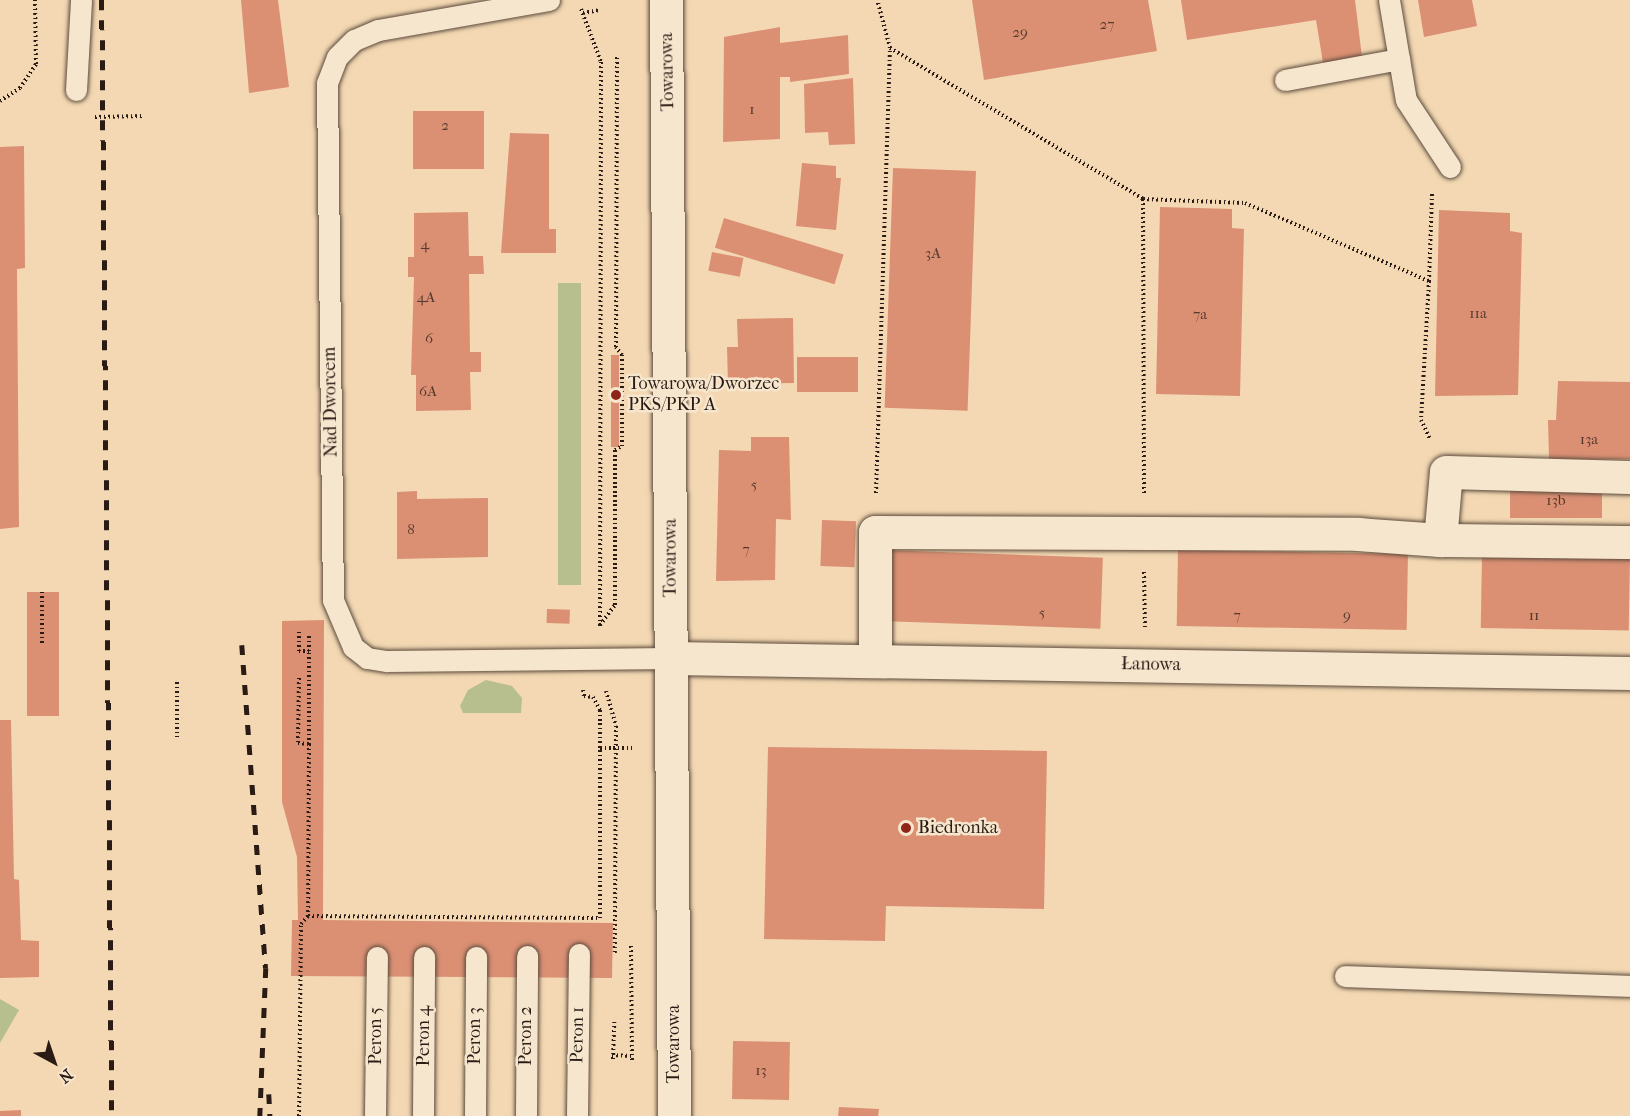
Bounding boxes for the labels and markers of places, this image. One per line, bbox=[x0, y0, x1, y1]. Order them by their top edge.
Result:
place label: Towarowa/Dworzec PKS/PKP A bbox=[628, 374, 779, 416]
marker: Towarowa/Dworzec PKS/PKP A bbox=[609, 388, 623, 402]
place label: Biedronka bbox=[918, 817, 998, 839]
marker: Biedronka bbox=[899, 821, 913, 835]

